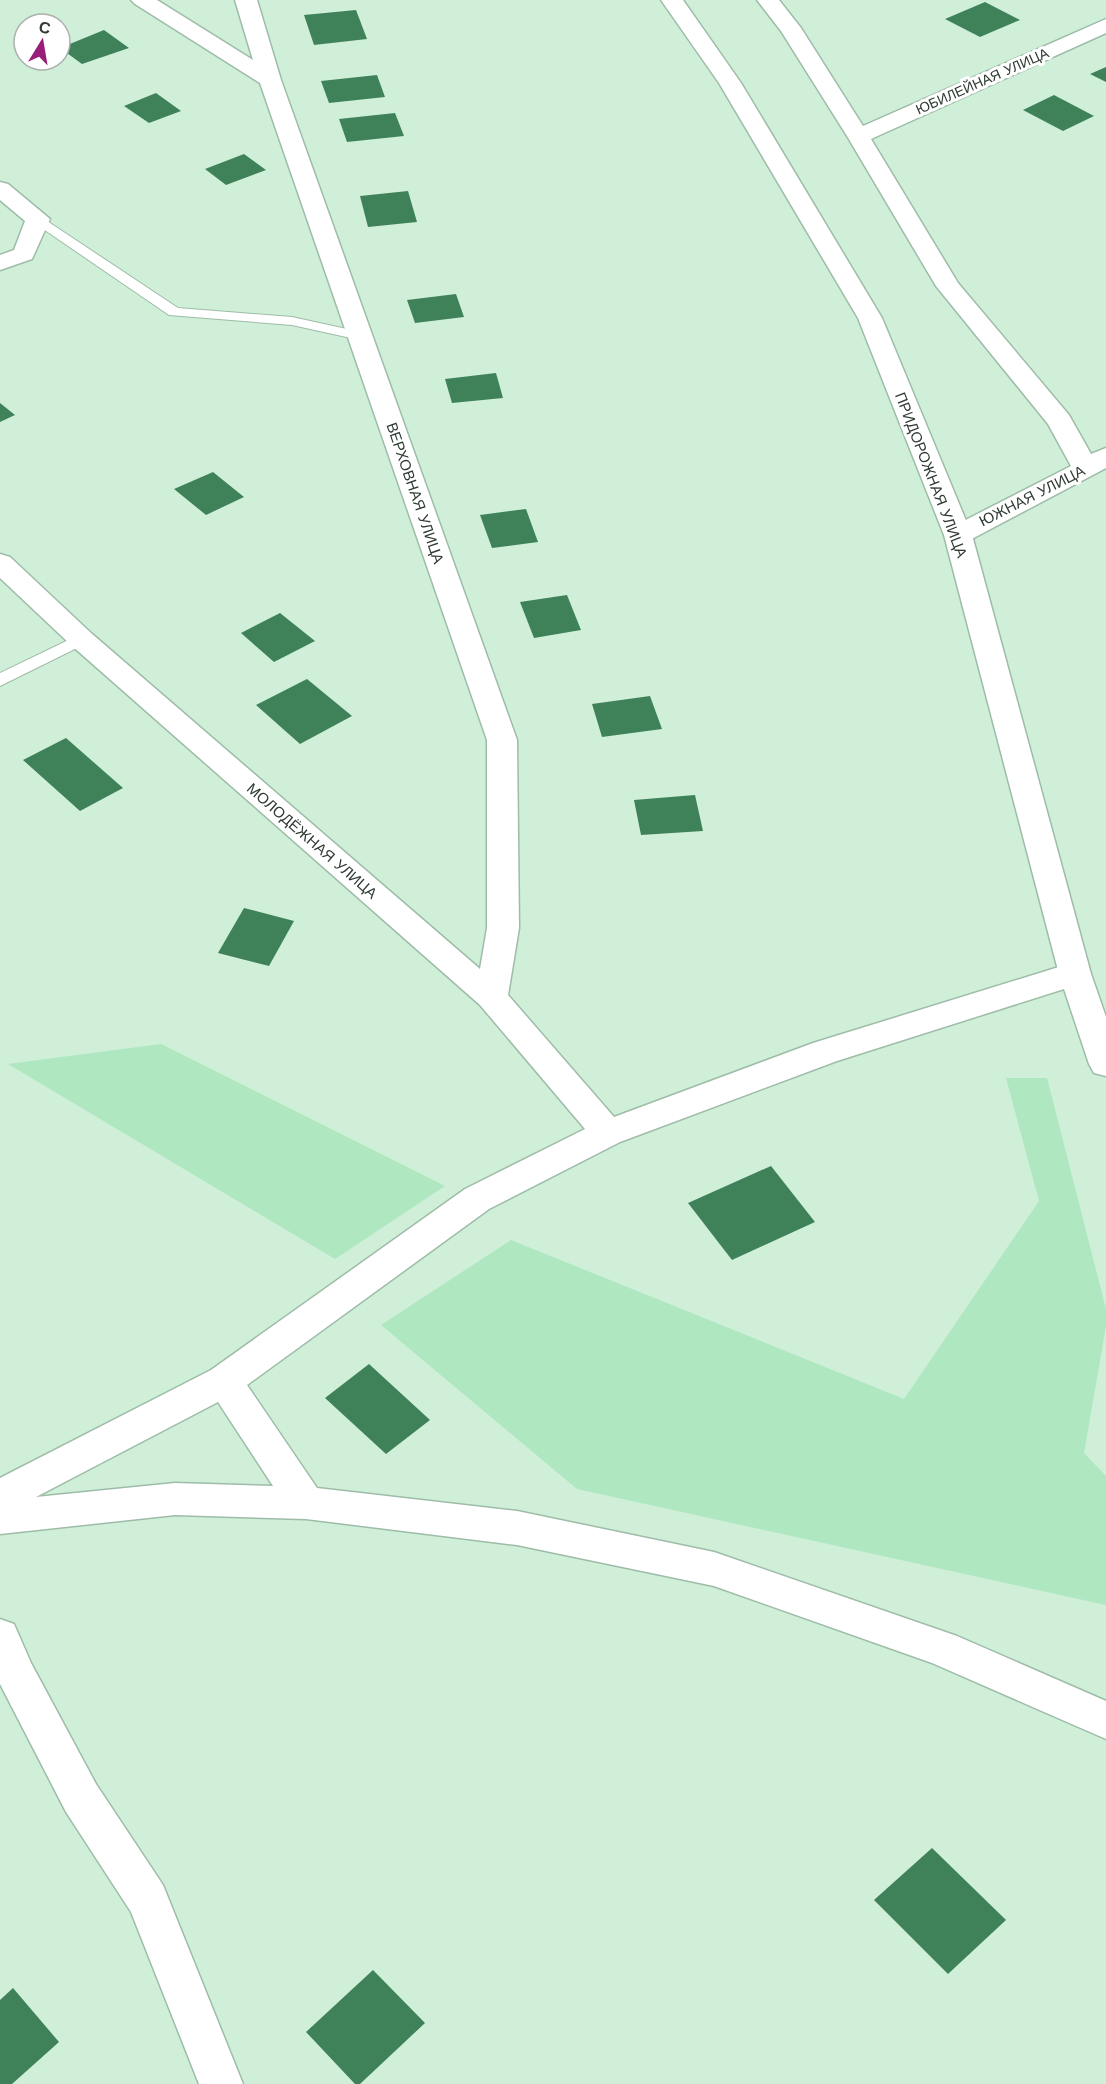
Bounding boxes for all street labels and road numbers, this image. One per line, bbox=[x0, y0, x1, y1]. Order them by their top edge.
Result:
street label: ЮБИЛЕЙНАЯ УЛИЦА bbox=[913, 43, 1051, 118]
street label: ПРИДОРОЖНАЯ УЛИЦА bbox=[891, 390, 971, 560]
street label: ВЕРХОВНАЯ УЛИЦА bbox=[382, 420, 448, 566]
street label: ЮЖНАЯ УЛИЦА bbox=[976, 462, 1088, 530]
street label: МОЛОДЁЖНАЯ УЛИЦА bbox=[243, 780, 381, 902]

